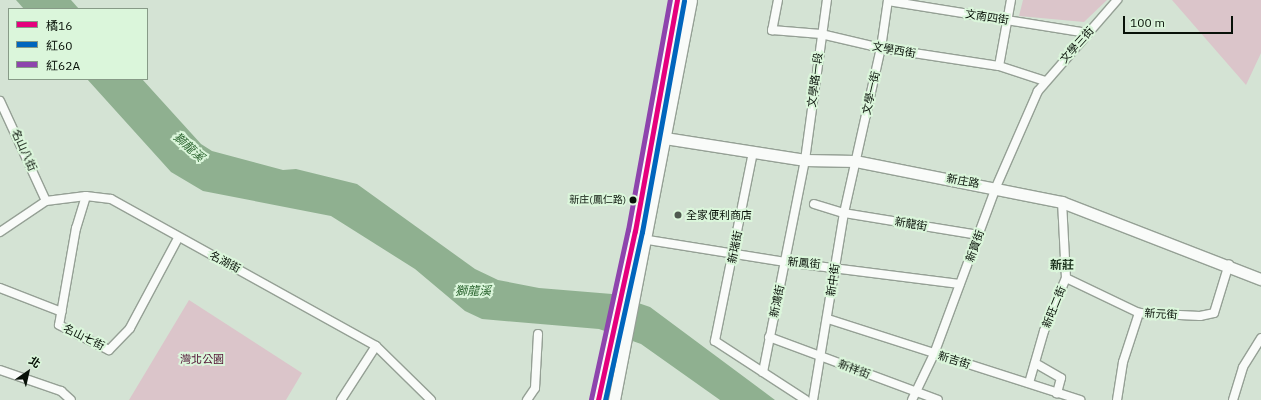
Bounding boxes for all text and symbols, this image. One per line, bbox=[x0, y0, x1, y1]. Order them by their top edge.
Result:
street label: 文南四街 bbox=[964, 7, 1010, 27]
legend bbox=[8, 8, 148, 80]
scale bar bbox=[1125, 8, 1235, 34]
text: 100 m bbox=[1130, 15, 1165, 30]
text: 橘16 bbox=[46, 18, 72, 33]
street label: 文學三街 bbox=[1057, 24, 1097, 66]
text: 紅60 bbox=[46, 38, 72, 53]
street label: 文學西街 bbox=[871, 40, 917, 60]
street label: 文學路一段 bbox=[805, 52, 825, 108]
text: 紅62A bbox=[46, 58, 80, 73]
street label: 文學一街 bbox=[860, 70, 882, 116]
street label: 名山八街 bbox=[9, 127, 39, 173]
water label: 獅龍溪 bbox=[171, 130, 207, 164]
street label: 新庄路 bbox=[946, 172, 980, 190]
place label: 新庄(鳳仁路) bbox=[569, 194, 626, 206]
marker: 新庄(鳳仁路) bbox=[628, 195, 638, 205]
place label: 全家便利商店 bbox=[686, 208, 752, 222]
marker: 全家便利商店 bbox=[673, 210, 683, 220]
street label: 新龍街 bbox=[894, 215, 928, 233]
street label: 新寶街 bbox=[963, 228, 987, 264]
street label: 新瑞街 bbox=[725, 230, 745, 264]
street label: 名湖街 bbox=[207, 249, 243, 275]
street label: 新鳳街 bbox=[787, 255, 821, 271]
district label: 新莊 bbox=[1050, 258, 1074, 272]
street label: 新中街 bbox=[824, 263, 842, 297]
street label: 新鴻街 bbox=[767, 283, 787, 319]
water label: 獅龍溪 bbox=[455, 284, 491, 298]
street label: 新旺二街 bbox=[1040, 284, 1068, 330]
street label: 新元街 bbox=[1144, 307, 1178, 321]
street label: 名山七街 bbox=[61, 321, 107, 353]
street label: 新吉街 bbox=[936, 349, 972, 371]
north arrow bbox=[8, 352, 48, 392]
park label: 灣北公園 bbox=[180, 352, 224, 366]
text: 北 bbox=[26, 353, 43, 371]
street label: 新祥街 bbox=[836, 357, 872, 381]

